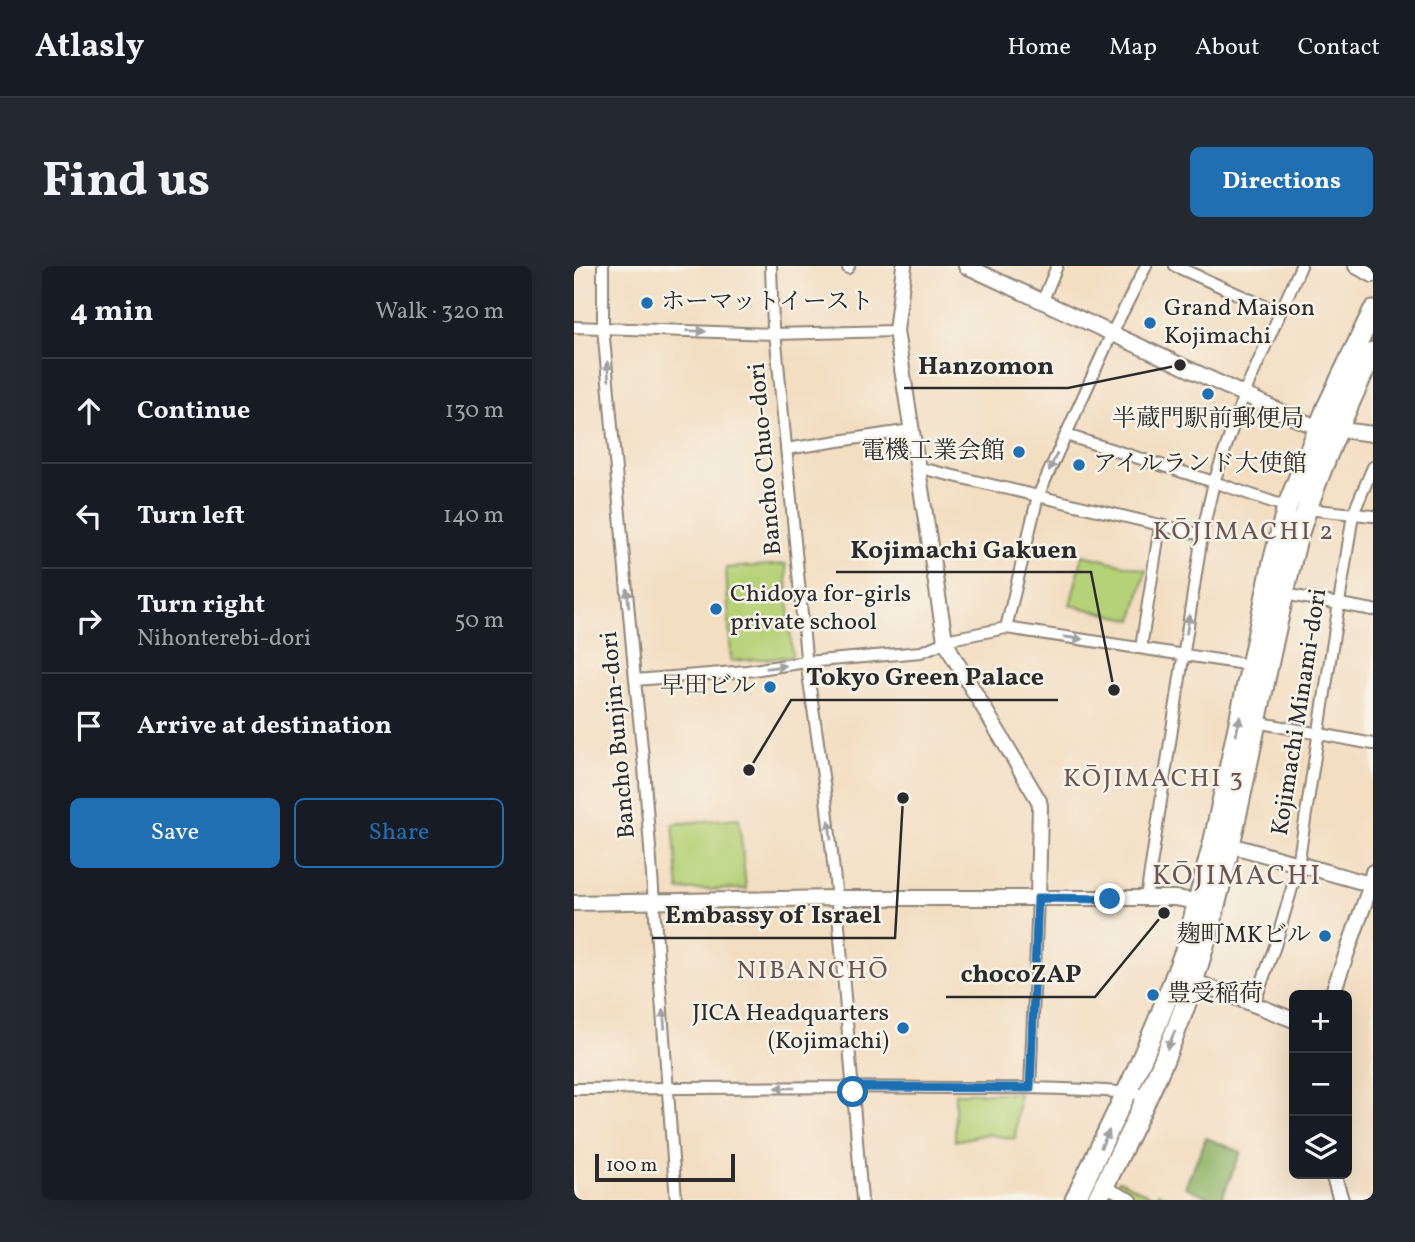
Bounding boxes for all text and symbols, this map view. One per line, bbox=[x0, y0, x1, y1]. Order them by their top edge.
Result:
text: Atlasly bbox=[35, 25, 144, 71]
text: Home bbox=[1007, 31, 1071, 65]
text: Map bbox=[1109, 31, 1157, 65]
text: About bbox=[1195, 31, 1260, 65]
text: Contact bbox=[1298, 31, 1380, 65]
button: Directions bbox=[1190, 147, 1373, 217]
text: Find us bbox=[42, 148, 210, 217]
place label: ホーマットイースト bbox=[661, 286, 874, 320]
text: 4 min bbox=[70, 291, 154, 333]
place label: Grand Maison Kojimachi bbox=[1164, 292, 1315, 354]
marker: ホーマットイースト bbox=[639, 295, 655, 311]
text: Walk · 320 m bbox=[375, 296, 504, 328]
marker: Grand Maison Kojimachi bbox=[1142, 315, 1158, 331]
one-way arrow bbox=[685, 326, 707, 337]
callout: Hanzomon bbox=[904, 341, 1068, 388]
text: Hanzomon bbox=[918, 349, 1054, 385]
one-way arrow bbox=[602, 360, 613, 382]
street label: Bancho Chuo-dori bbox=[741, 361, 791, 557]
marker: 半蔵門駅前郵便局 bbox=[1200, 386, 1216, 402]
icon: ahead bbox=[70, 392, 108, 430]
text: Continue bbox=[137, 393, 250, 429]
text: 130 m bbox=[445, 395, 504, 427]
place label: 半蔵門駅前郵便局 bbox=[1112, 403, 1304, 437]
place label: 電機工業会館 bbox=[861, 435, 1005, 469]
marker: 電機工業会館 bbox=[1011, 444, 1027, 460]
place label: アイルランド大使館 bbox=[1093, 448, 1307, 482]
one-way arrow bbox=[1047, 452, 1058, 473]
marker: アイルランド大使館 bbox=[1071, 457, 1087, 473]
icon: left bbox=[70, 497, 108, 535]
text: Turn left bbox=[137, 498, 245, 534]
text: 140 m bbox=[443, 500, 504, 532]
district label: KŌJIMACHI 2 bbox=[1153, 514, 1335, 550]
callout: Kojimachi Gakuen bbox=[836, 525, 1091, 572]
text: Kojimachi Gakuen bbox=[850, 533, 1078, 569]
place label: Chidoya for-girls private school bbox=[730, 578, 911, 640]
one-way arrow bbox=[622, 586, 633, 608]
street label: Kojimachi Minami-dori bbox=[1264, 586, 1336, 838]
text: Turn right bbox=[137, 587, 265, 623]
marker: Chidoya for-girls private school bbox=[708, 601, 724, 617]
icon: right bbox=[70, 602, 108, 640]
text: 50 m bbox=[455, 605, 504, 637]
one-way arrow bbox=[1183, 613, 1194, 635]
text: Nihonterebi-dori bbox=[137, 623, 311, 655]
street label: Bancho Bunjin-dori bbox=[593, 630, 645, 840]
one-way arrow bbox=[1062, 633, 1084, 644]
callout: Tokyo Green Palace bbox=[791, 653, 1058, 700]
text: Tokyo Green Palace bbox=[806, 660, 1044, 696]
one-way arrow bbox=[765, 661, 787, 672]
place label: 早田ビル bbox=[660, 670, 756, 704]
marker: 早田ビル bbox=[762, 679, 778, 695]
icon: arrive bbox=[70, 707, 108, 745]
text: Arrive at destination bbox=[137, 708, 392, 744]
one-way arrow bbox=[1232, 715, 1243, 737]
district label: KŌJIMACHI 3 bbox=[1063, 761, 1245, 797]
button: Save bbox=[70, 798, 280, 868]
button: Share bbox=[294, 798, 504, 868]
one-way arrow bbox=[824, 819, 835, 841]
district label: KŌJIMACHI bbox=[1152, 857, 1322, 896]
route end bbox=[1094, 883, 1125, 914]
callout: Embassy of Israel bbox=[652, 891, 895, 938]
text: Embassy of Israel bbox=[665, 898, 881, 934]
place label: 麹町MKビル bbox=[1176, 919, 1311, 953]
marker: 麹町MKビル bbox=[1317, 928, 1333, 944]
callout: chocoZAP bbox=[946, 950, 1095, 997]
district label: NIBANCHŌ bbox=[736, 953, 890, 989]
text: chocoZAP bbox=[960, 957, 1082, 993]
place label: 豊受稲荷 bbox=[1167, 978, 1263, 1012]
marker: 豊受稲荷 bbox=[1145, 987, 1161, 1003]
map controls bbox=[1289, 990, 1352, 1179]
button: + bbox=[1289, 990, 1352, 1053]
place label: JICA Headquarters (Kojimachi) bbox=[692, 997, 889, 1059]
one-way arrow bbox=[658, 1008, 669, 1030]
marker: JICA Headquarters (Kojimachi) bbox=[895, 1020, 911, 1036]
one-way arrow bbox=[1165, 1030, 1176, 1051]
button: − bbox=[1289, 1053, 1352, 1116]
route start bbox=[837, 1076, 868, 1107]
one-way arrow bbox=[773, 1082, 795, 1093]
button: layers bbox=[1289, 1116, 1352, 1179]
one-way arrow bbox=[1099, 1129, 1110, 1149]
scale bar bbox=[595, 1151, 735, 1183]
text: 100 m bbox=[606, 1153, 657, 1179]

